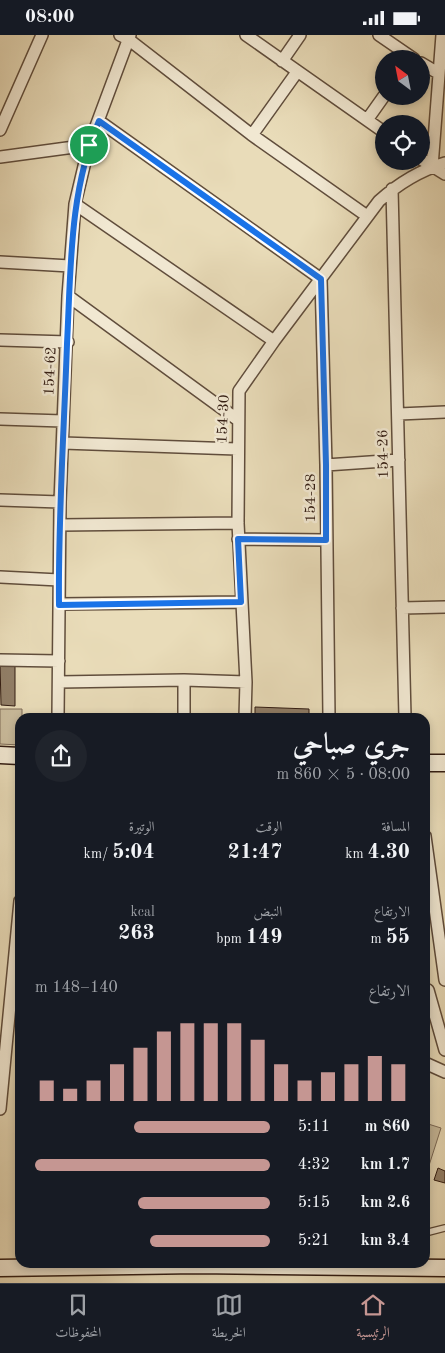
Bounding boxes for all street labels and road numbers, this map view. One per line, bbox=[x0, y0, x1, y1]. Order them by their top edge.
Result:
street label: 154-62 bbox=[42, 346, 60, 396]
street label: 154-30 bbox=[215, 394, 233, 444]
street label: 154-26 bbox=[376, 429, 392, 479]
street label: 154-28 bbox=[304, 473, 319, 523]

